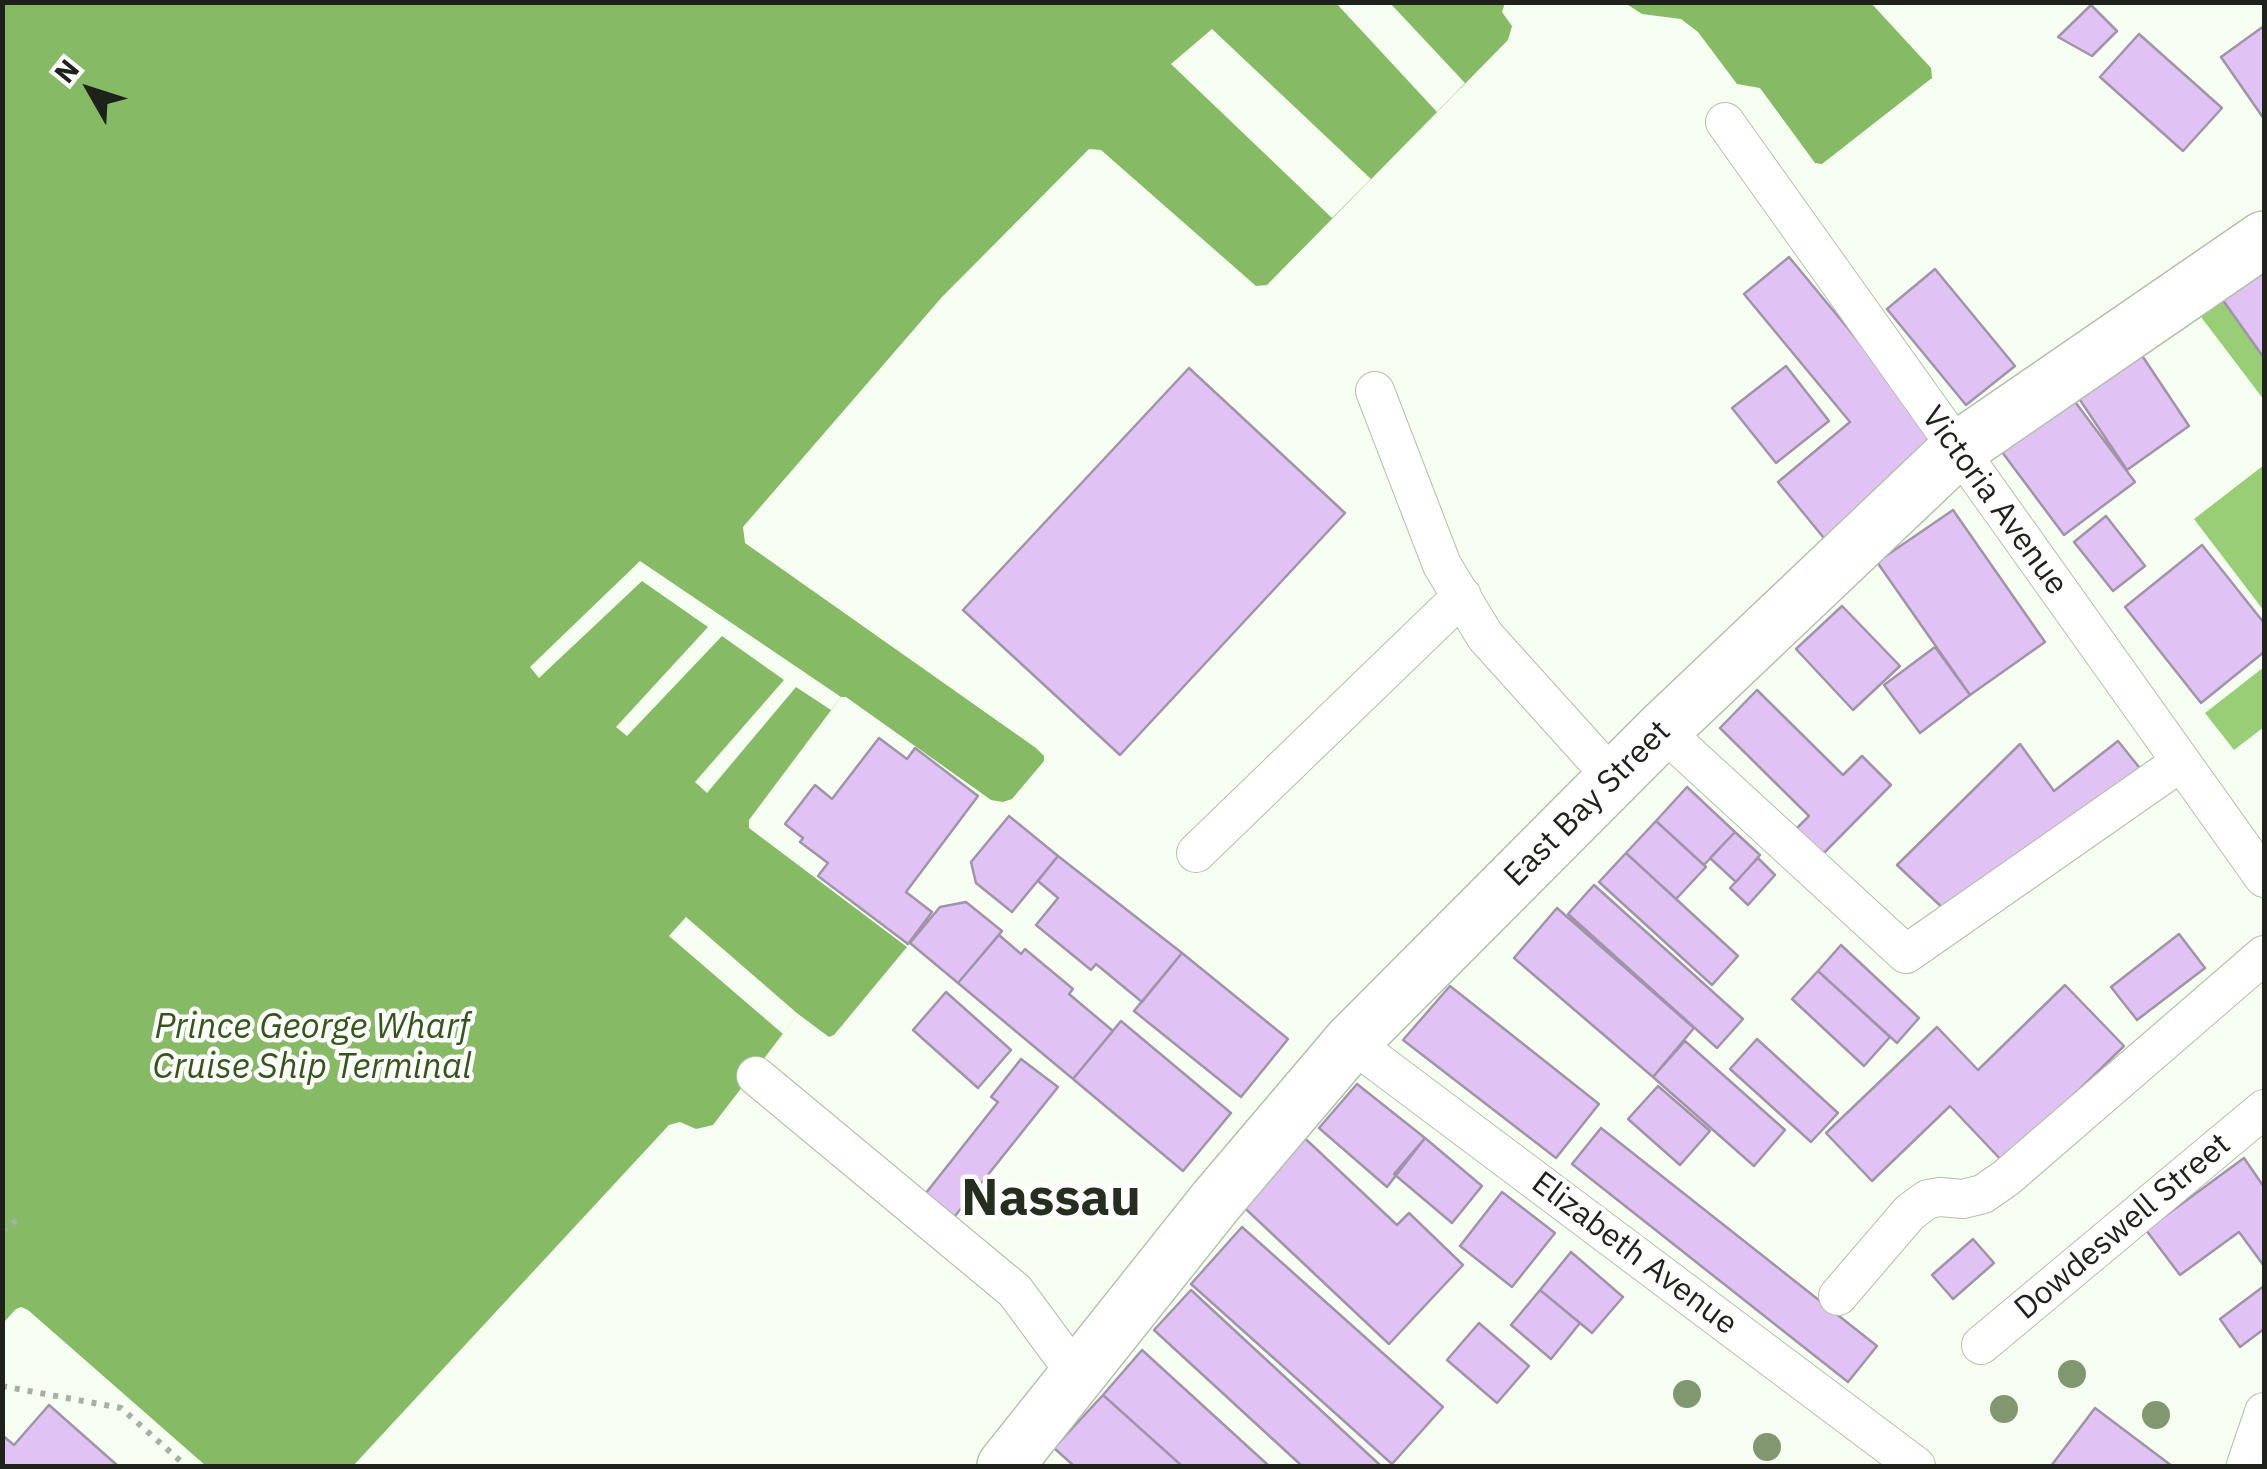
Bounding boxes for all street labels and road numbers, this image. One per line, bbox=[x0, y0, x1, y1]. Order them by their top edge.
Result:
street label: Victoria Avenue bbox=[1913, 399, 2075, 603]
street label: East Bay Street bbox=[1497, 713, 1679, 895]
street label: Dowdeswell Street bbox=[2007, 1126, 2239, 1328]
street label: Elizabeth Avenue bbox=[1524, 1164, 1744, 1344]

